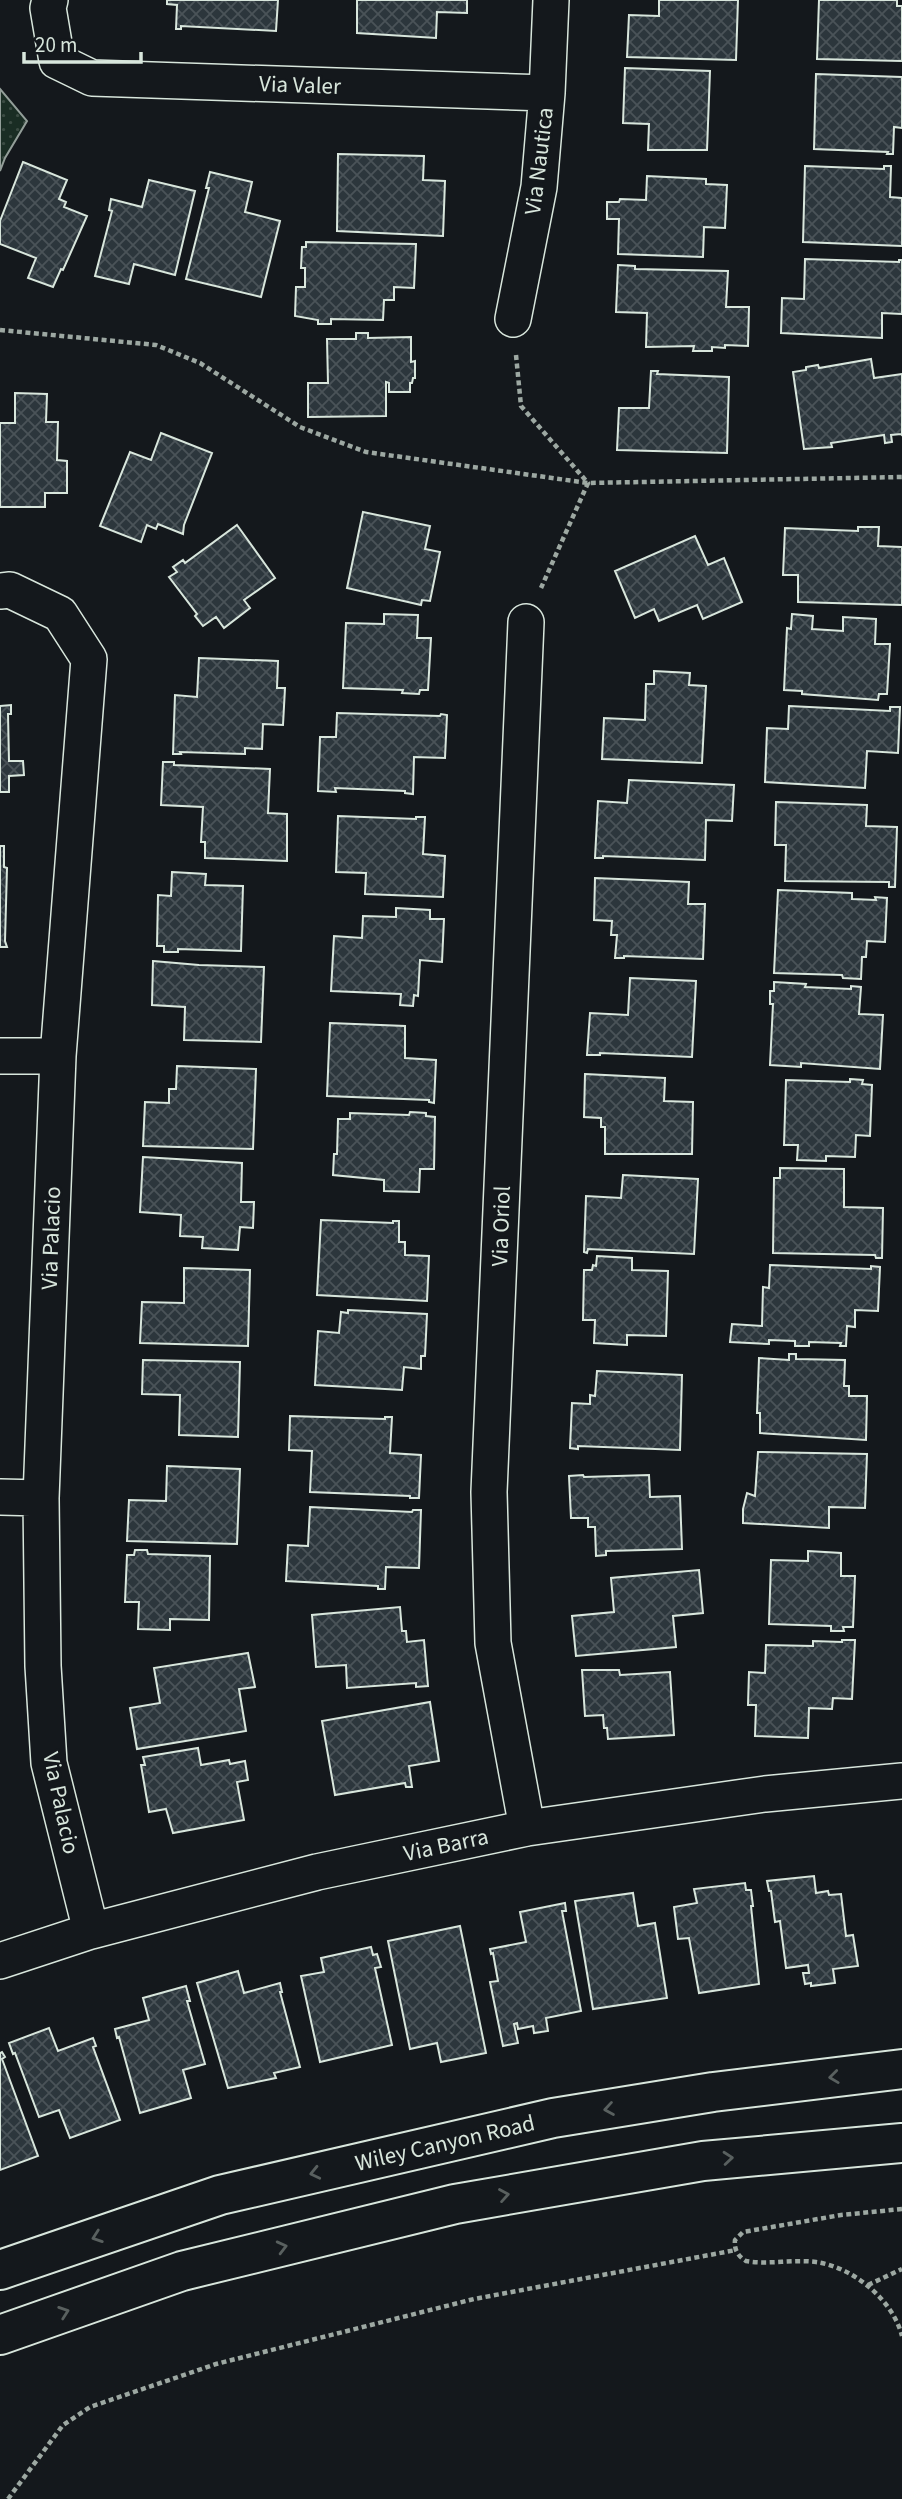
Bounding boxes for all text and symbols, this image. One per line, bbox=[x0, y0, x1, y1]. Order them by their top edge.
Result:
scale bar bbox=[24, 21, 142, 65]
text: 20 m bbox=[35, 30, 77, 60]
street label: Via Valer bbox=[259, 67, 343, 103]
street label: Via Nautica bbox=[516, 105, 562, 217]
street label: Via Oriol bbox=[483, 1185, 519, 1267]
street label: Via Palacio bbox=[33, 1186, 69, 1290]
street label: Via Palacio bbox=[34, 1749, 88, 1857]
street label: Via Barra bbox=[401, 1820, 491, 1870]
one-way arrow bbox=[828, 2069, 840, 2084]
one-way arrow bbox=[603, 2101, 615, 2116]
street label: Wiley Canyon Road bbox=[352, 2106, 538, 2180]
one-way arrow bbox=[723, 2151, 734, 2166]
one-way arrow bbox=[309, 2165, 321, 2179]
one-way arrow bbox=[498, 2188, 509, 2203]
one-way arrow bbox=[91, 2229, 104, 2243]
one-way arrow bbox=[276, 2241, 288, 2255]
one-way arrow bbox=[58, 2306, 70, 2320]

